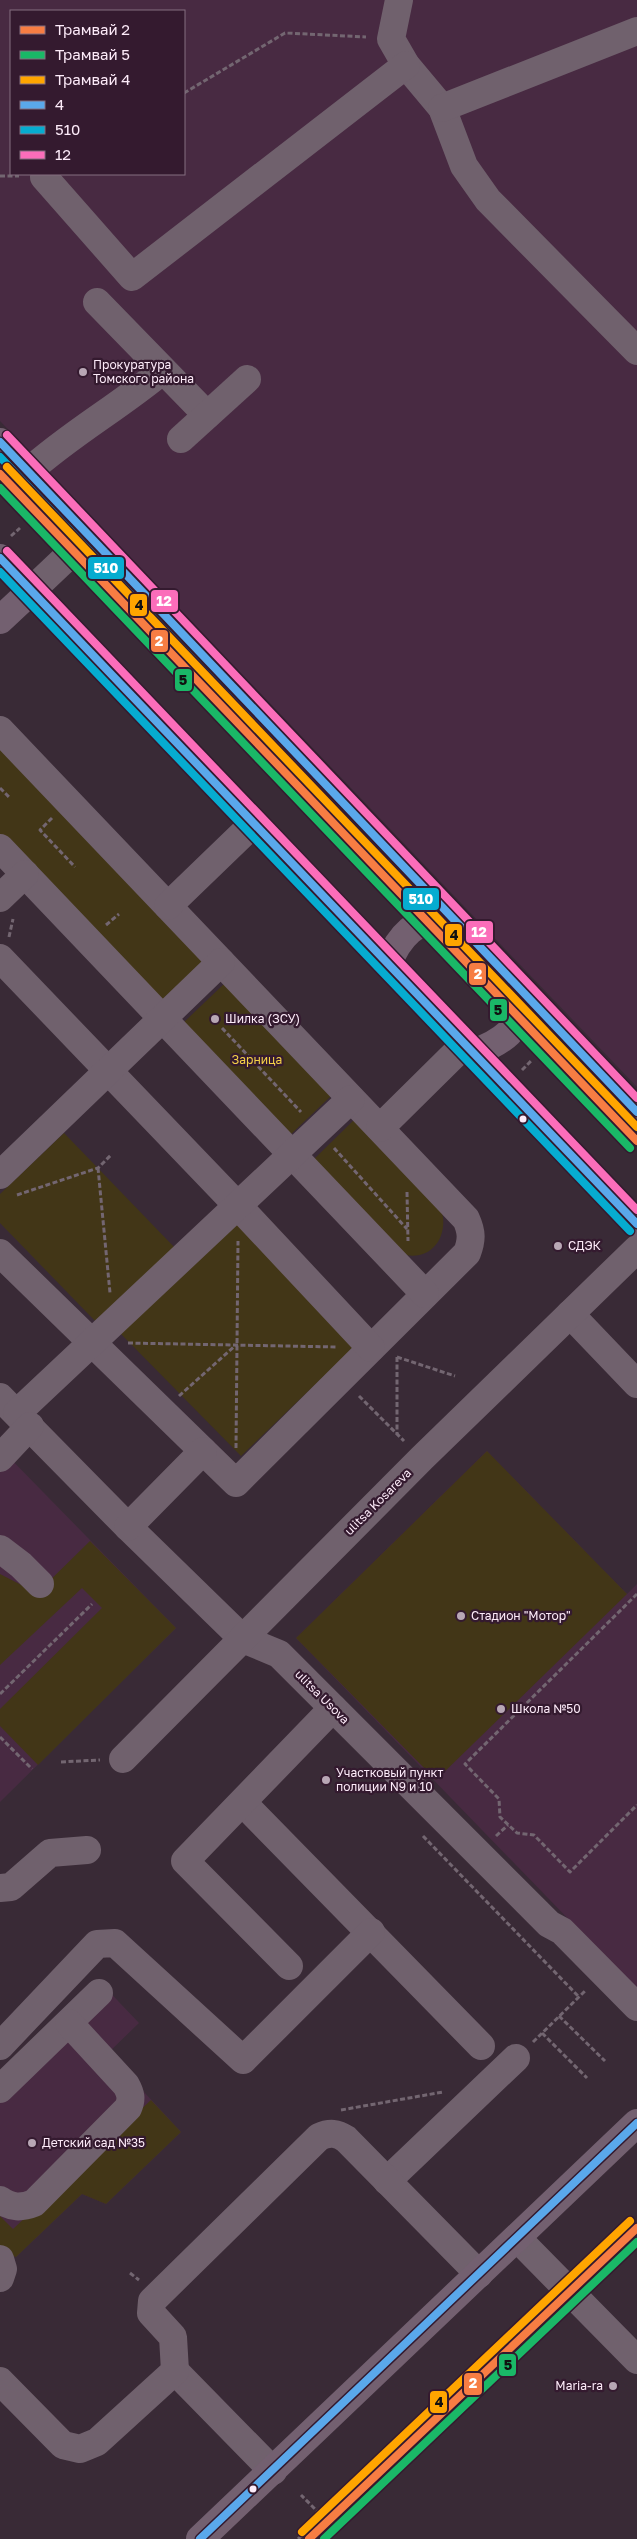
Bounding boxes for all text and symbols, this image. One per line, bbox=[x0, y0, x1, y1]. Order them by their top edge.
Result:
legend bbox=[10, 10, 185, 175]
text: Трамвай 2 bbox=[55, 20, 130, 38]
text: Трамвай 5 bbox=[55, 45, 130, 63]
text: Трамвай 4 bbox=[55, 70, 130, 88]
text: 4 bbox=[55, 95, 64, 113]
text: 510 bbox=[55, 120, 80, 138]
text: 12 bbox=[55, 145, 71, 163]
place label: Прокуратура Томского района bbox=[93, 357, 194, 386]
marker: Прокуратура Томского района bbox=[77, 366, 89, 378]
line badge: 510 bbox=[87, 556, 125, 580]
text: 510 bbox=[94, 559, 118, 576]
line badge: 12 bbox=[150, 589, 179, 613]
text: 12 bbox=[156, 592, 172, 609]
line badge: 4 bbox=[129, 593, 148, 617]
text: 4 bbox=[135, 596, 144, 613]
line badge: 2 bbox=[150, 629, 169, 653]
text: 2 bbox=[155, 632, 164, 649]
line badge: 5 bbox=[174, 668, 193, 692]
text: 5 bbox=[179, 671, 188, 688]
line badge: 510 bbox=[402, 887, 440, 911]
text: 510 bbox=[409, 890, 433, 907]
line badge: 12 bbox=[465, 920, 494, 944]
line badge: 4 bbox=[444, 923, 463, 947]
text: 12 bbox=[471, 923, 487, 940]
text: 4 bbox=[450, 926, 459, 943]
line badge: 2 bbox=[468, 962, 487, 986]
text: 2 bbox=[474, 965, 483, 982]
line badge: 5 bbox=[489, 998, 508, 1022]
text: 5 bbox=[494, 1001, 503, 1018]
place label: Шилка (ЗСУ) bbox=[225, 1011, 300, 1026]
marker: Шилка (ЗСУ) bbox=[209, 1013, 221, 1025]
park label: Зарница bbox=[232, 1052, 282, 1067]
unlabelled marker bbox=[518, 1114, 528, 1124]
place label: СДЭК bbox=[568, 1238, 602, 1253]
marker: СДЭК bbox=[552, 1240, 564, 1252]
street label: ulitsa Kosareva bbox=[341, 1465, 414, 1538]
place label: Стадион "Мотор" bbox=[471, 1608, 571, 1623]
marker: Стадион "Мотор" bbox=[455, 1610, 467, 1622]
street label: ulitsa Usova bbox=[292, 1666, 353, 1727]
place label: Школа №50 bbox=[511, 1701, 581, 1716]
marker: Школа №50 bbox=[495, 1703, 507, 1715]
place label: Участковый пункт полиции N9 и 10 bbox=[336, 1765, 444, 1794]
marker: Участковый пункт полиции N9 и 10 bbox=[320, 1774, 332, 1786]
place label: Детский сад №35 bbox=[42, 2135, 145, 2150]
marker: Детский сад №35 bbox=[26, 2137, 38, 2149]
line badge: 5 bbox=[498, 2353, 517, 2377]
text: 5 bbox=[504, 2356, 513, 2373]
line badge: 2 bbox=[463, 2372, 483, 2396]
text: 2 bbox=[469, 2374, 478, 2391]
place label: Maria-ra bbox=[555, 2378, 603, 2393]
marker: Maria-ra bbox=[607, 2380, 619, 2392]
line badge: 4 bbox=[429, 2390, 448, 2414]
text: 4 bbox=[435, 2393, 444, 2410]
unlabelled marker bbox=[248, 2484, 258, 2494]

